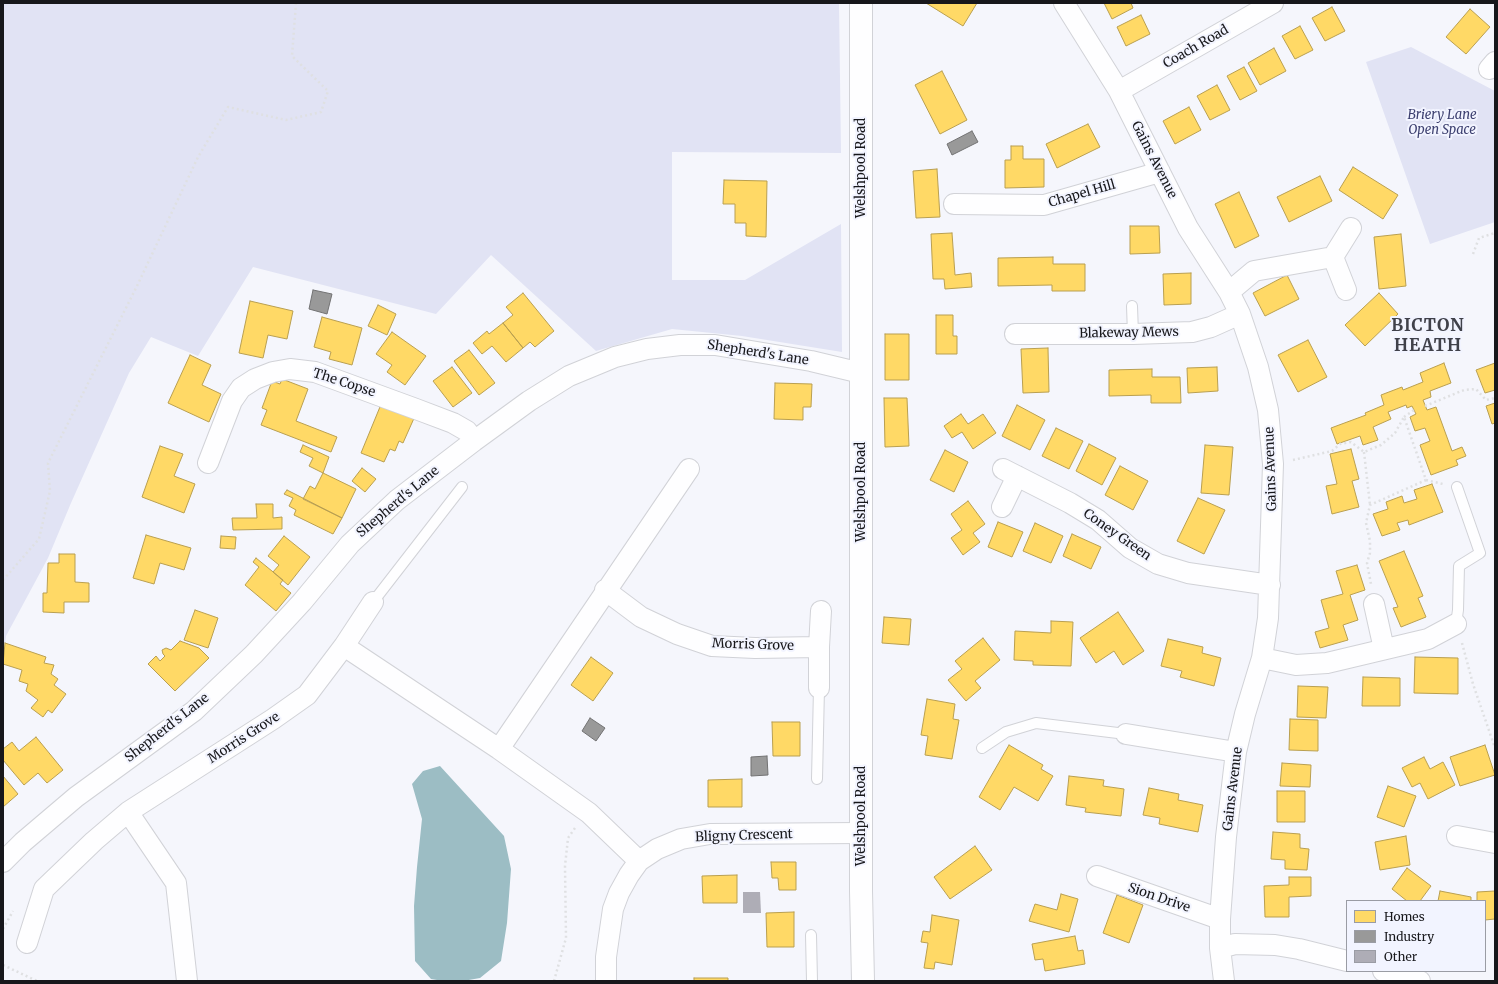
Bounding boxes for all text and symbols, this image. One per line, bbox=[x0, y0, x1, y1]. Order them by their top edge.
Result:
street label: Coach Road bbox=[1161, 22, 1231, 72]
park label: Briery Lane Open Space bbox=[1407, 107, 1477, 138]
street label: Welshpool Road bbox=[853, 118, 869, 218]
street label: Gains Avenue bbox=[1128, 119, 1180, 201]
street label: Chapel Hill bbox=[1047, 177, 1117, 211]
district label: BICTON HEATH bbox=[1391, 316, 1465, 356]
street label: Blakeway Mews bbox=[1079, 324, 1179, 342]
street label: Shepherd's Lane bbox=[706, 337, 810, 369]
street label: The Copse bbox=[311, 366, 377, 400]
street label: Gains Avenue bbox=[1262, 427, 1280, 511]
street label: Welshpool Road bbox=[853, 442, 869, 542]
street label: Shepherd's Lane bbox=[354, 463, 442, 541]
street label: Coney Green bbox=[1080, 506, 1154, 564]
street label: Morris Grove bbox=[712, 636, 794, 654]
street label: Shepherd's Lane bbox=[122, 690, 212, 766]
street label: Morris Grove bbox=[205, 709, 283, 767]
street label: Gains Avenue bbox=[1220, 746, 1246, 832]
street label: Welshpool Road bbox=[853, 766, 869, 866]
street label: Bligny Crescent bbox=[695, 827, 793, 845]
street label: Sion Drive bbox=[1126, 880, 1192, 916]
legend bbox=[1346, 900, 1486, 972]
text: Homes bbox=[1384, 909, 1425, 924]
text: Industry bbox=[1384, 929, 1434, 944]
text: Other bbox=[1384, 949, 1417, 964]

